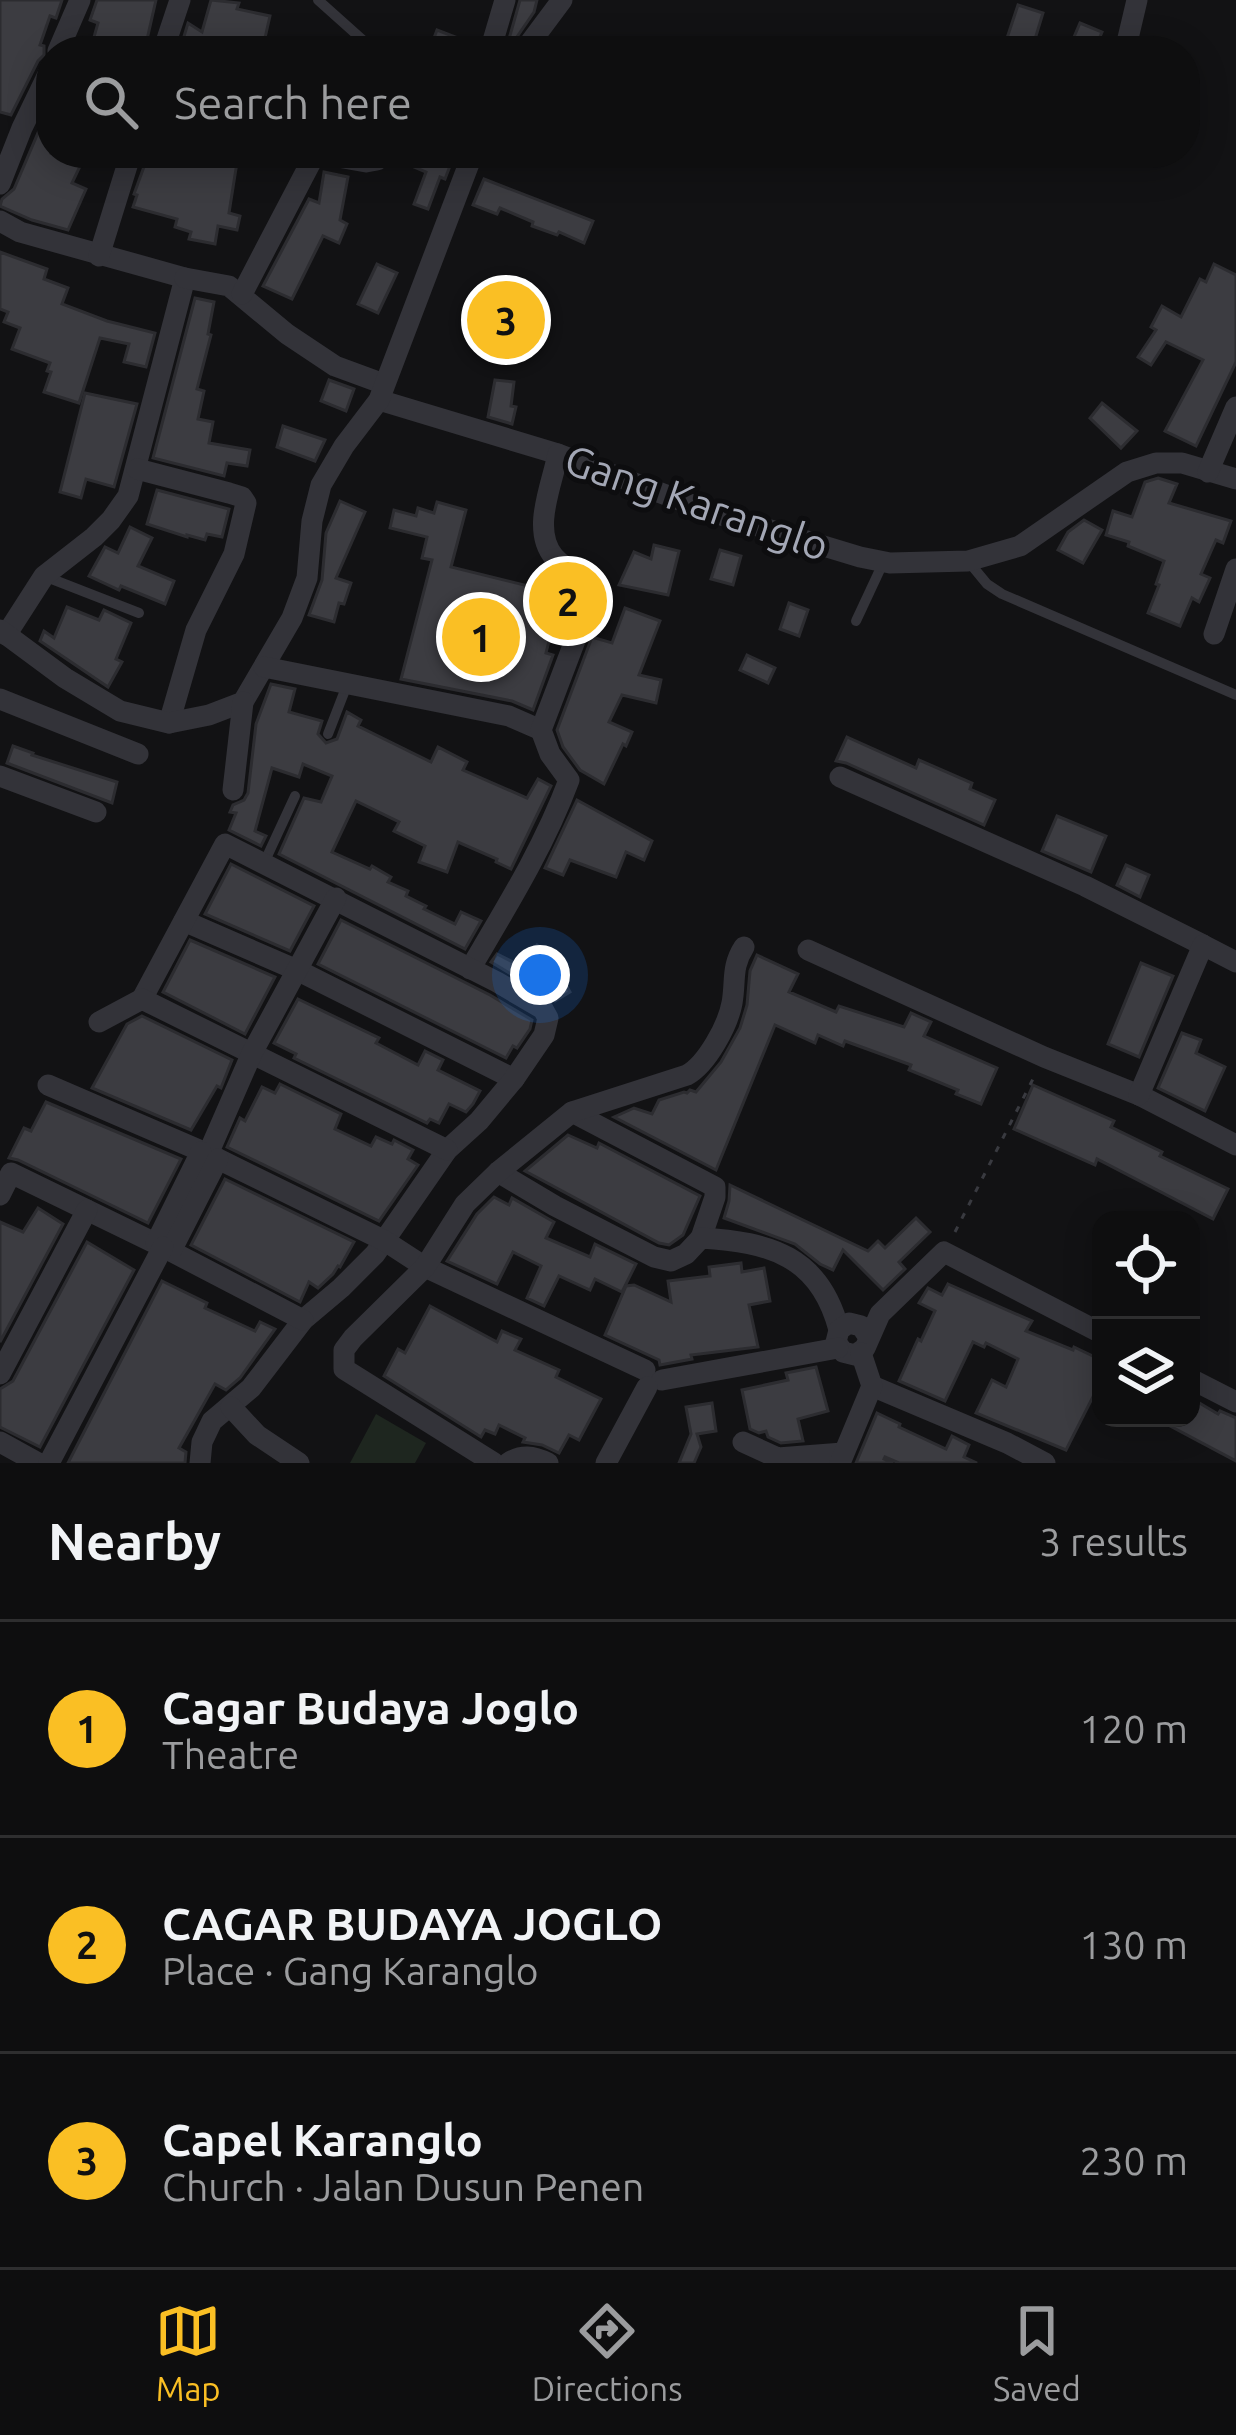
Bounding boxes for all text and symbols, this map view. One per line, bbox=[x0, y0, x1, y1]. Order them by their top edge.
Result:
search box bbox=[36, 36, 1200, 168]
icon: search bbox=[78, 69, 144, 135]
text: Search here bbox=[174, 77, 412, 128]
pin: 3 bbox=[467, 275, 545, 365]
street label: Gang Karanglo bbox=[559, 435, 835, 569]
pin: 2 bbox=[529, 556, 607, 646]
pin: 1 bbox=[442, 592, 520, 682]
your location bbox=[510, 945, 570, 1005]
map controls bbox=[1092, 1211, 1200, 1427]
button: locate bbox=[1092, 1211, 1200, 1319]
button: layers bbox=[1092, 1319, 1200, 1427]
text: Nearby bbox=[48, 1512, 221, 1570]
text: 3 results bbox=[1039, 1520, 1188, 1563]
text: Cagar Budaya Joglo bbox=[162, 1682, 579, 1733]
text: 1 bbox=[76, 1707, 98, 1750]
text: 120 m bbox=[1079, 1707, 1188, 1750]
text: Theatre bbox=[162, 1733, 299, 1776]
text: CAGAR BUDAYA JOGLO bbox=[162, 1898, 662, 1949]
text: 2 bbox=[76, 1923, 98, 1966]
text: 130 m bbox=[1079, 1923, 1188, 1966]
text: Place · Gang Karanglo bbox=[162, 1949, 538, 1992]
text: Capel Karanglo bbox=[162, 2114, 483, 2165]
text: 3 bbox=[76, 2139, 98, 2182]
text: 230 m bbox=[1079, 2139, 1188, 2182]
text: Church · Jalan Dusun Penen bbox=[162, 2165, 644, 2208]
tab: Map bbox=[155, 2298, 221, 2407]
tab: Directions bbox=[532, 2298, 682, 2407]
tab: Saved bbox=[993, 2298, 1081, 2407]

